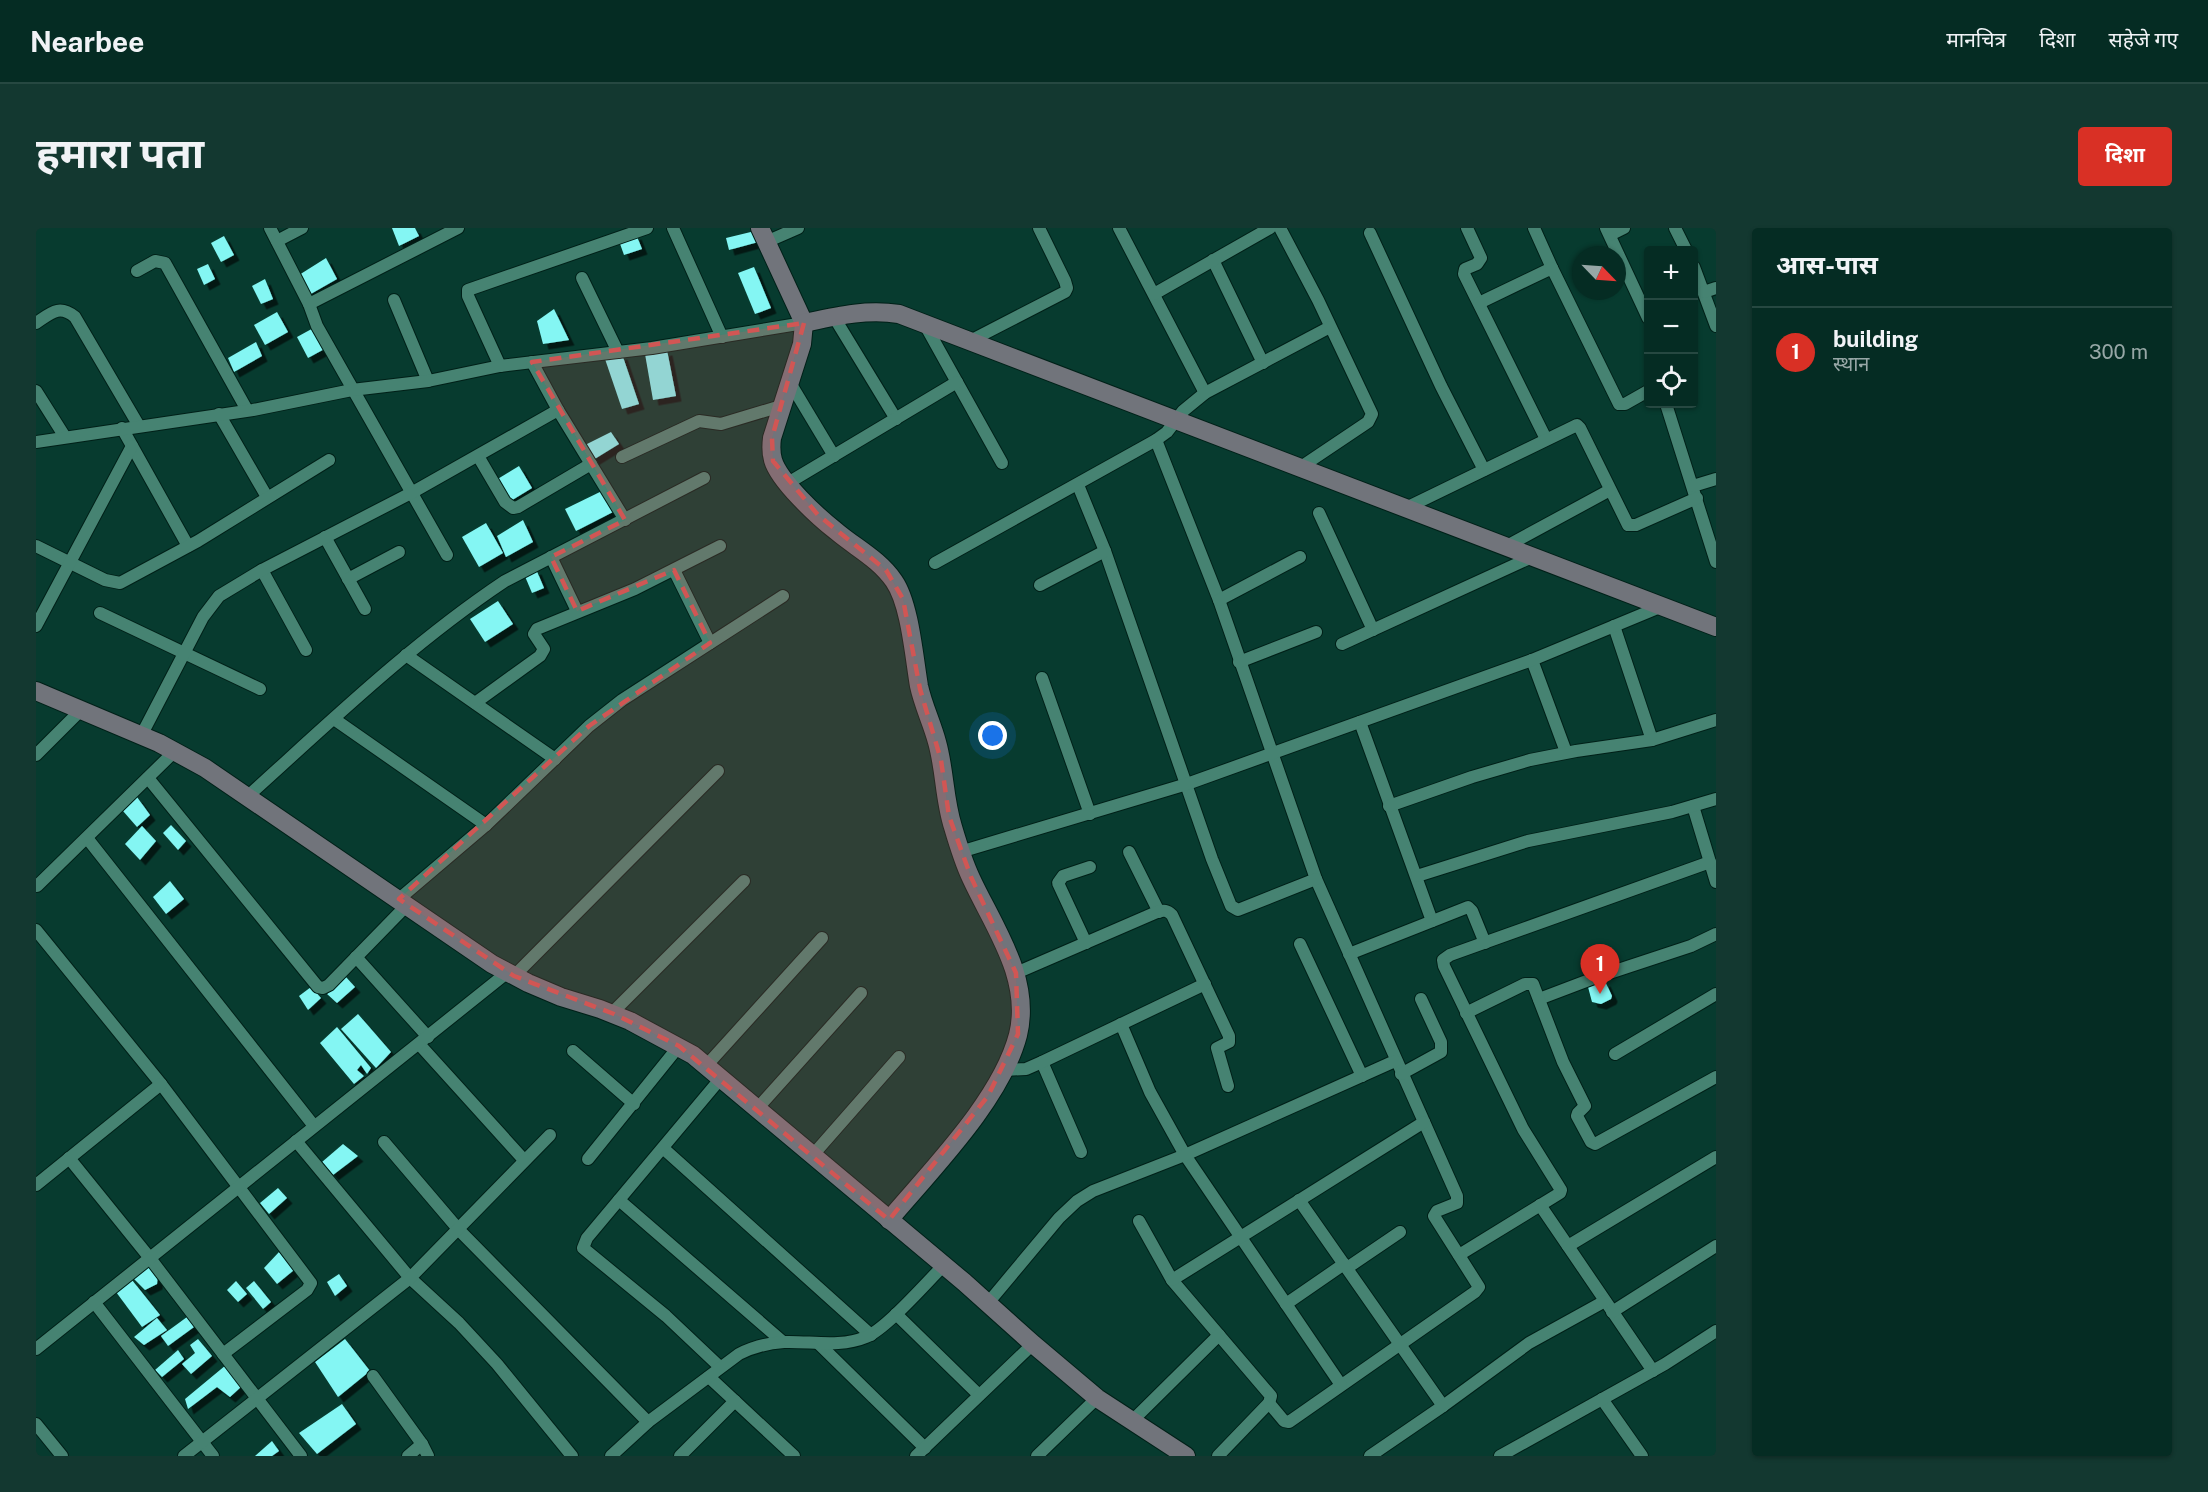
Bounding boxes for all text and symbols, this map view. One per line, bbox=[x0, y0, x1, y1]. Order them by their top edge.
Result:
text: Nearbee bbox=[30, 25, 144, 58]
text: मानचित्र bbox=[1946, 27, 2006, 52]
text: दिशा bbox=[2039, 27, 2076, 52]
text: सहेजे गए bbox=[2109, 27, 2178, 52]
button: दिशा bbox=[2078, 127, 2172, 186]
text: हमारा पता bbox=[36, 128, 204, 177]
north arrow bbox=[1572, 246, 1626, 300]
map controls bbox=[1644, 246, 1698, 408]
button: + bbox=[1644, 246, 1698, 300]
text: आस-पास bbox=[1776, 249, 1878, 280]
button: − bbox=[1644, 300, 1698, 354]
text: building bbox=[1833, 326, 1918, 352]
text: 1 bbox=[1791, 340, 1800, 364]
text: 300 m bbox=[2089, 340, 2148, 364]
text: स्थान bbox=[1833, 352, 1869, 376]
button: locate bbox=[1644, 354, 1698, 408]
your location bbox=[978, 721, 1007, 750]
pin: 1 bbox=[1580, 944, 1620, 994]

